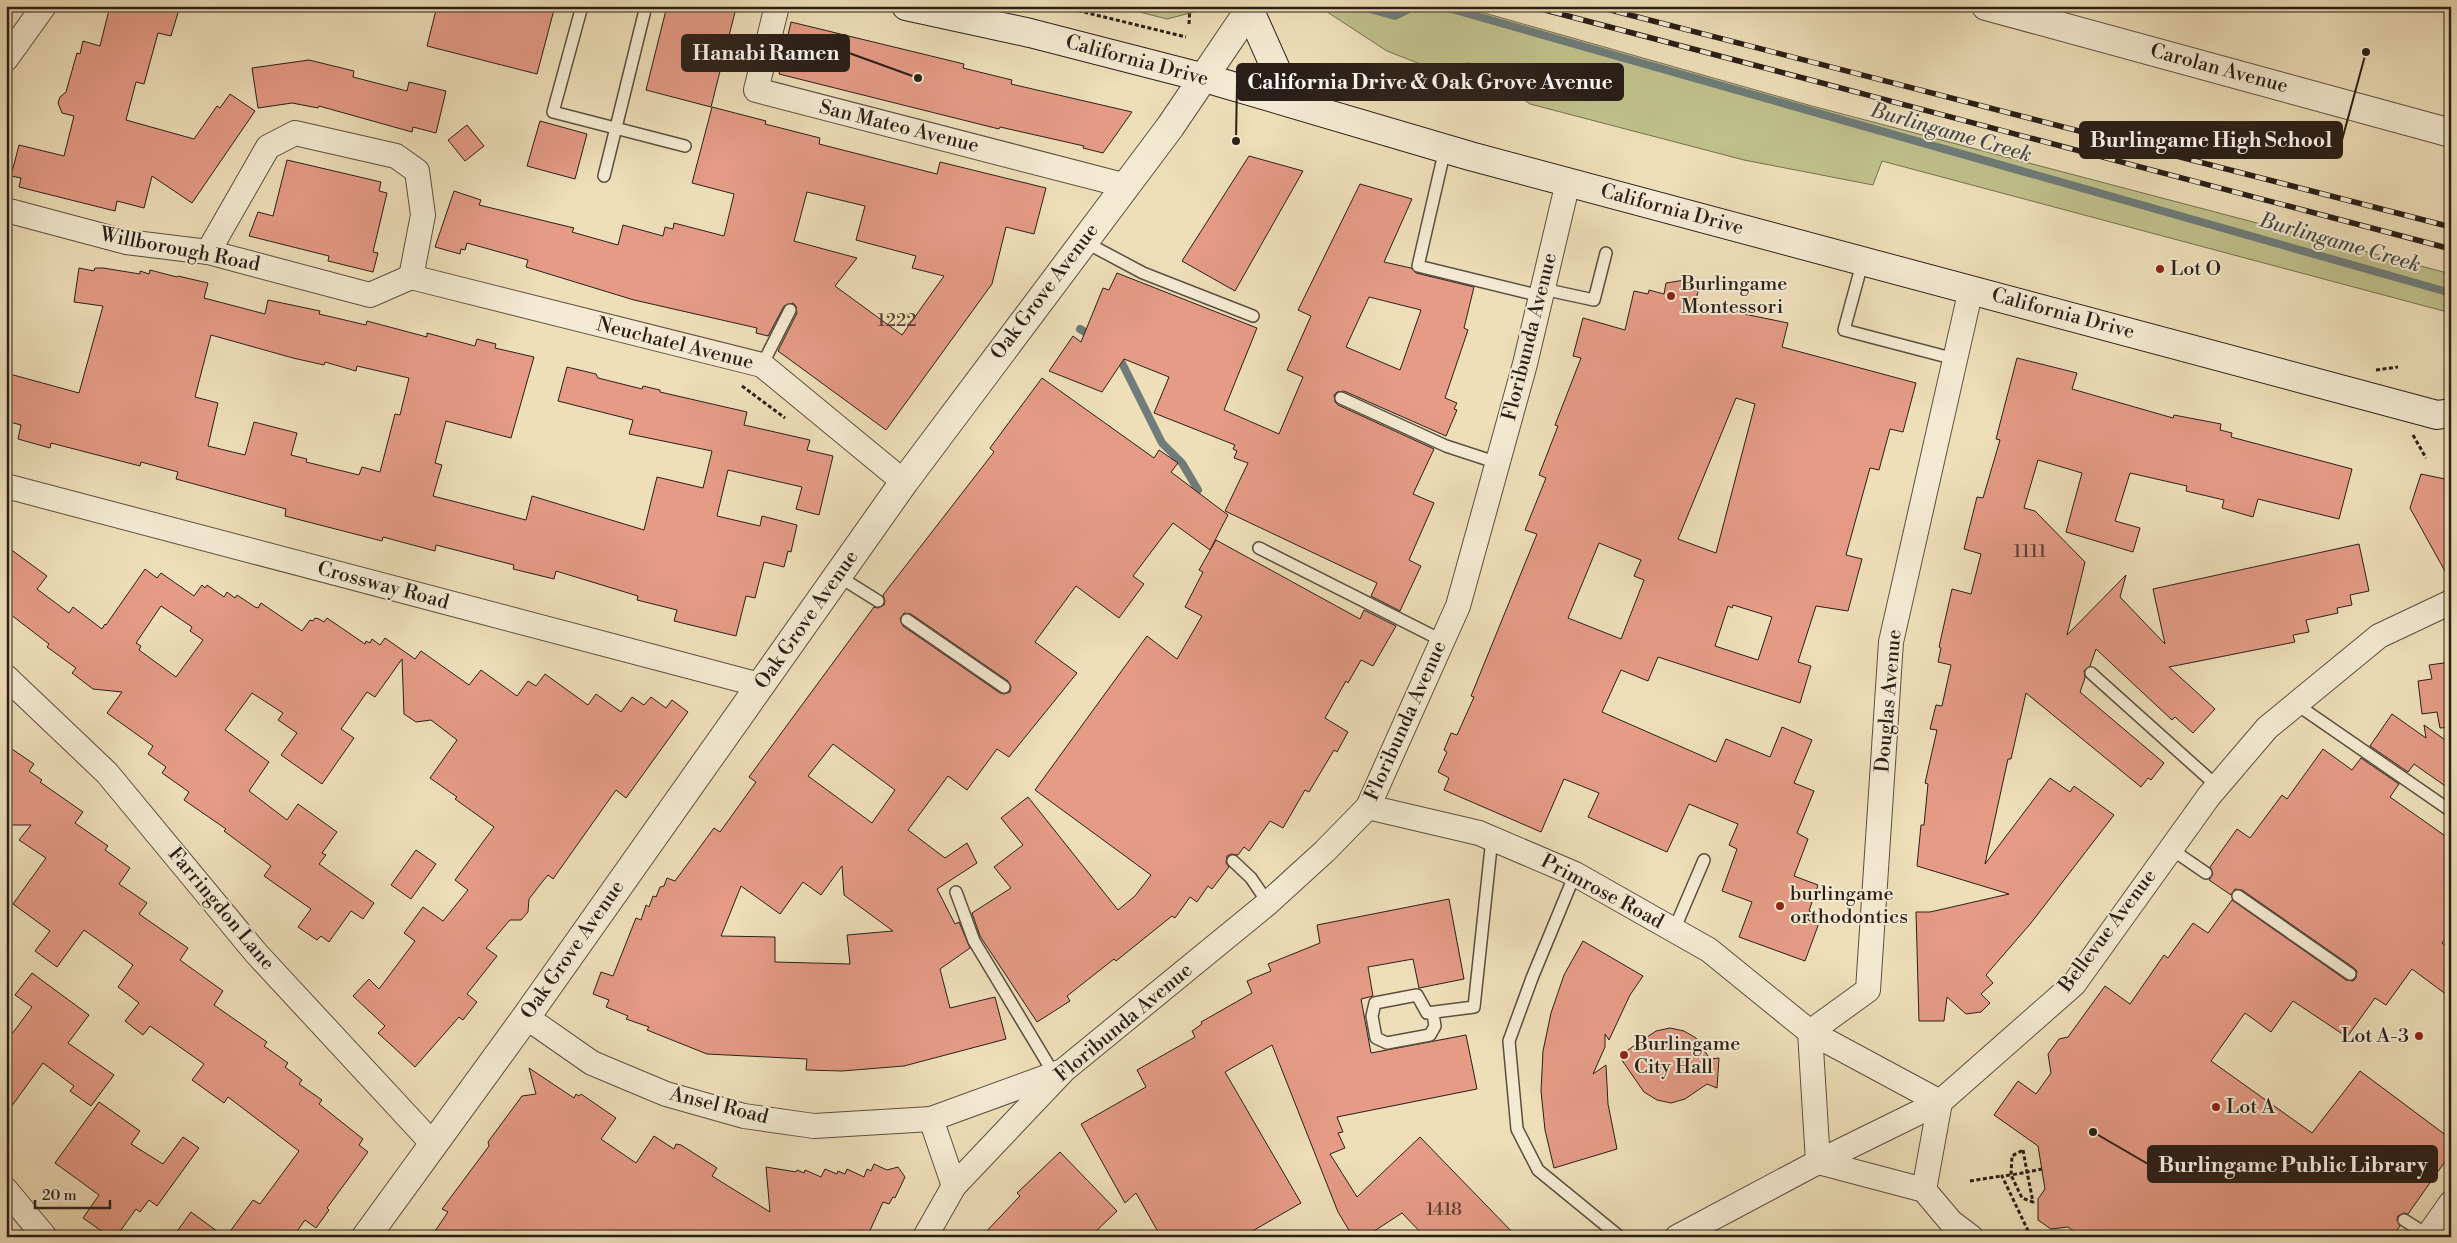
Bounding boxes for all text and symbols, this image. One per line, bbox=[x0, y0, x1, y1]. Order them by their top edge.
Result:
street label: California Drive bbox=[1063, 30, 1211, 92]
callout: Hanabi Ramen bbox=[682, 35, 849, 71]
street label: Carolan Avenue bbox=[2147, 39, 2291, 99]
text: Hanabi Ramen bbox=[693, 41, 840, 67]
callout: California Drive & Oak Grove Avenue bbox=[1237, 64, 1623, 100]
text: California Drive & Oak Grove Avenue bbox=[1247, 70, 1613, 96]
street label: San Mateo Avenue bbox=[817, 95, 981, 159]
water label: Burlingame Creek bbox=[1866, 97, 2035, 168]
callout: Burlingame High School bbox=[2080, 122, 2342, 158]
text: Burlingame High School bbox=[2090, 128, 2332, 154]
street label: California Drive bbox=[1598, 179, 1746, 241]
water label: Burlingame Creek bbox=[2255, 207, 2424, 278]
street label: Oak Grove Avenue bbox=[986, 219, 1104, 365]
street label: Willborough Road bbox=[97, 222, 263, 278]
street label: Floribunda Avenue bbox=[1497, 250, 1563, 424]
place label: Lot O bbox=[2170, 257, 2221, 282]
marker: Lot O bbox=[2154, 263, 2166, 275]
place label: Burlingame Montessori bbox=[1680, 272, 1787, 320]
street label: California Drive bbox=[1989, 283, 2137, 345]
marker: Burlingame Montessori bbox=[1665, 290, 1677, 302]
house number: 1222 bbox=[878, 309, 916, 332]
street label: Neuchatel Avenue bbox=[594, 312, 756, 376]
house number: 1111 bbox=[2014, 540, 2047, 563]
street label: Oak Grove Avenue bbox=[750, 546, 864, 694]
street label: Crossway Road bbox=[314, 556, 452, 616]
street label: Douglas Avenue bbox=[1870, 628, 1908, 774]
street label: Floribunda Avenue bbox=[1360, 637, 1452, 805]
street label: Farringdon Lane bbox=[162, 842, 280, 976]
street label: Primrose Road bbox=[1536, 849, 1668, 935]
street label: Bellevue Avenue bbox=[2053, 865, 2162, 998]
street label: Oak Grove Avenue bbox=[516, 876, 630, 1024]
place label: burlingame orthodontics bbox=[1790, 882, 1908, 930]
marker: burlingame orthodontics bbox=[1774, 900, 1786, 912]
street label: Floribunda Avenue bbox=[1050, 958, 1198, 1088]
place label: Lot A-3 bbox=[2341, 1024, 2409, 1049]
marker: Lot A-3 bbox=[2413, 1030, 2425, 1042]
place label: Burlingame City Hall bbox=[1633, 1032, 1740, 1080]
marker: Burlingame City Hall bbox=[1618, 1049, 1630, 1061]
street label: Ansel Road bbox=[666, 1081, 772, 1130]
place label: Lot A bbox=[2226, 1095, 2277, 1120]
marker: Lot A bbox=[2210, 1101, 2222, 1113]
callout: Burlingame Public Library bbox=[2148, 1146, 2437, 1182]
text: Burlingame Public Library bbox=[2158, 1153, 2428, 1179]
scale bar bbox=[35, 1178, 110, 1210]
text: 20 m bbox=[42, 1186, 77, 1205]
house number: 1418 bbox=[1426, 1198, 1462, 1221]

